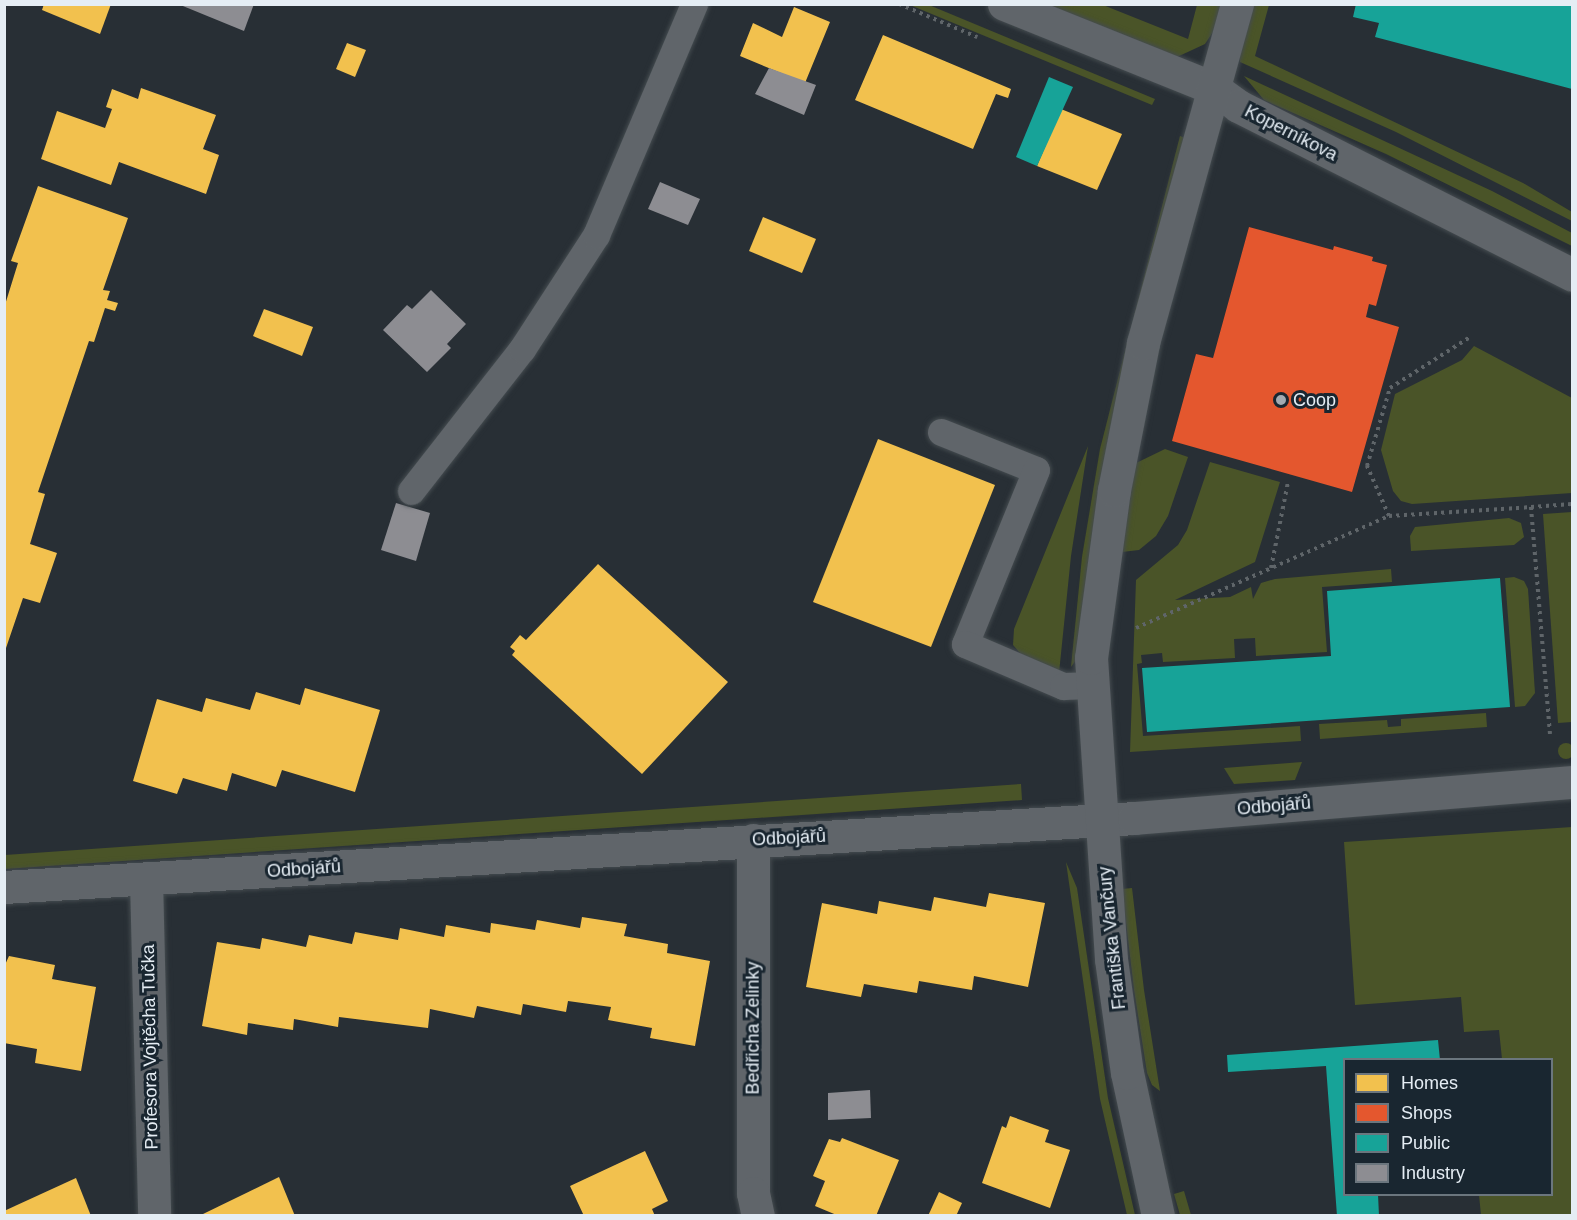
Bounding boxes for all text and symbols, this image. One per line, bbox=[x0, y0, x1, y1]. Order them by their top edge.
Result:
street label: Koperníkova bbox=[1241, 100, 1341, 166]
place label: Coop bbox=[1293, 389, 1336, 411]
marker: Coop bbox=[1274, 393, 1288, 407]
street label: Odbojářů bbox=[1236, 792, 1312, 820]
street label: Odbojářů bbox=[751, 825, 827, 851]
street label: Odbojářů bbox=[266, 856, 342, 882]
street label: Františka Vančury bbox=[1094, 865, 1130, 1011]
street label: Profesora Vojtěcha Tučka bbox=[137, 944, 163, 1150]
street label: Bedřicha Zelinky bbox=[742, 961, 764, 1095]
legend bbox=[1343, 1058, 1553, 1196]
text: Homes bbox=[1401, 1073, 1458, 1093]
text: Shops bbox=[1401, 1103, 1452, 1123]
text: Public bbox=[1401, 1133, 1450, 1153]
text: Industry bbox=[1401, 1163, 1465, 1183]

